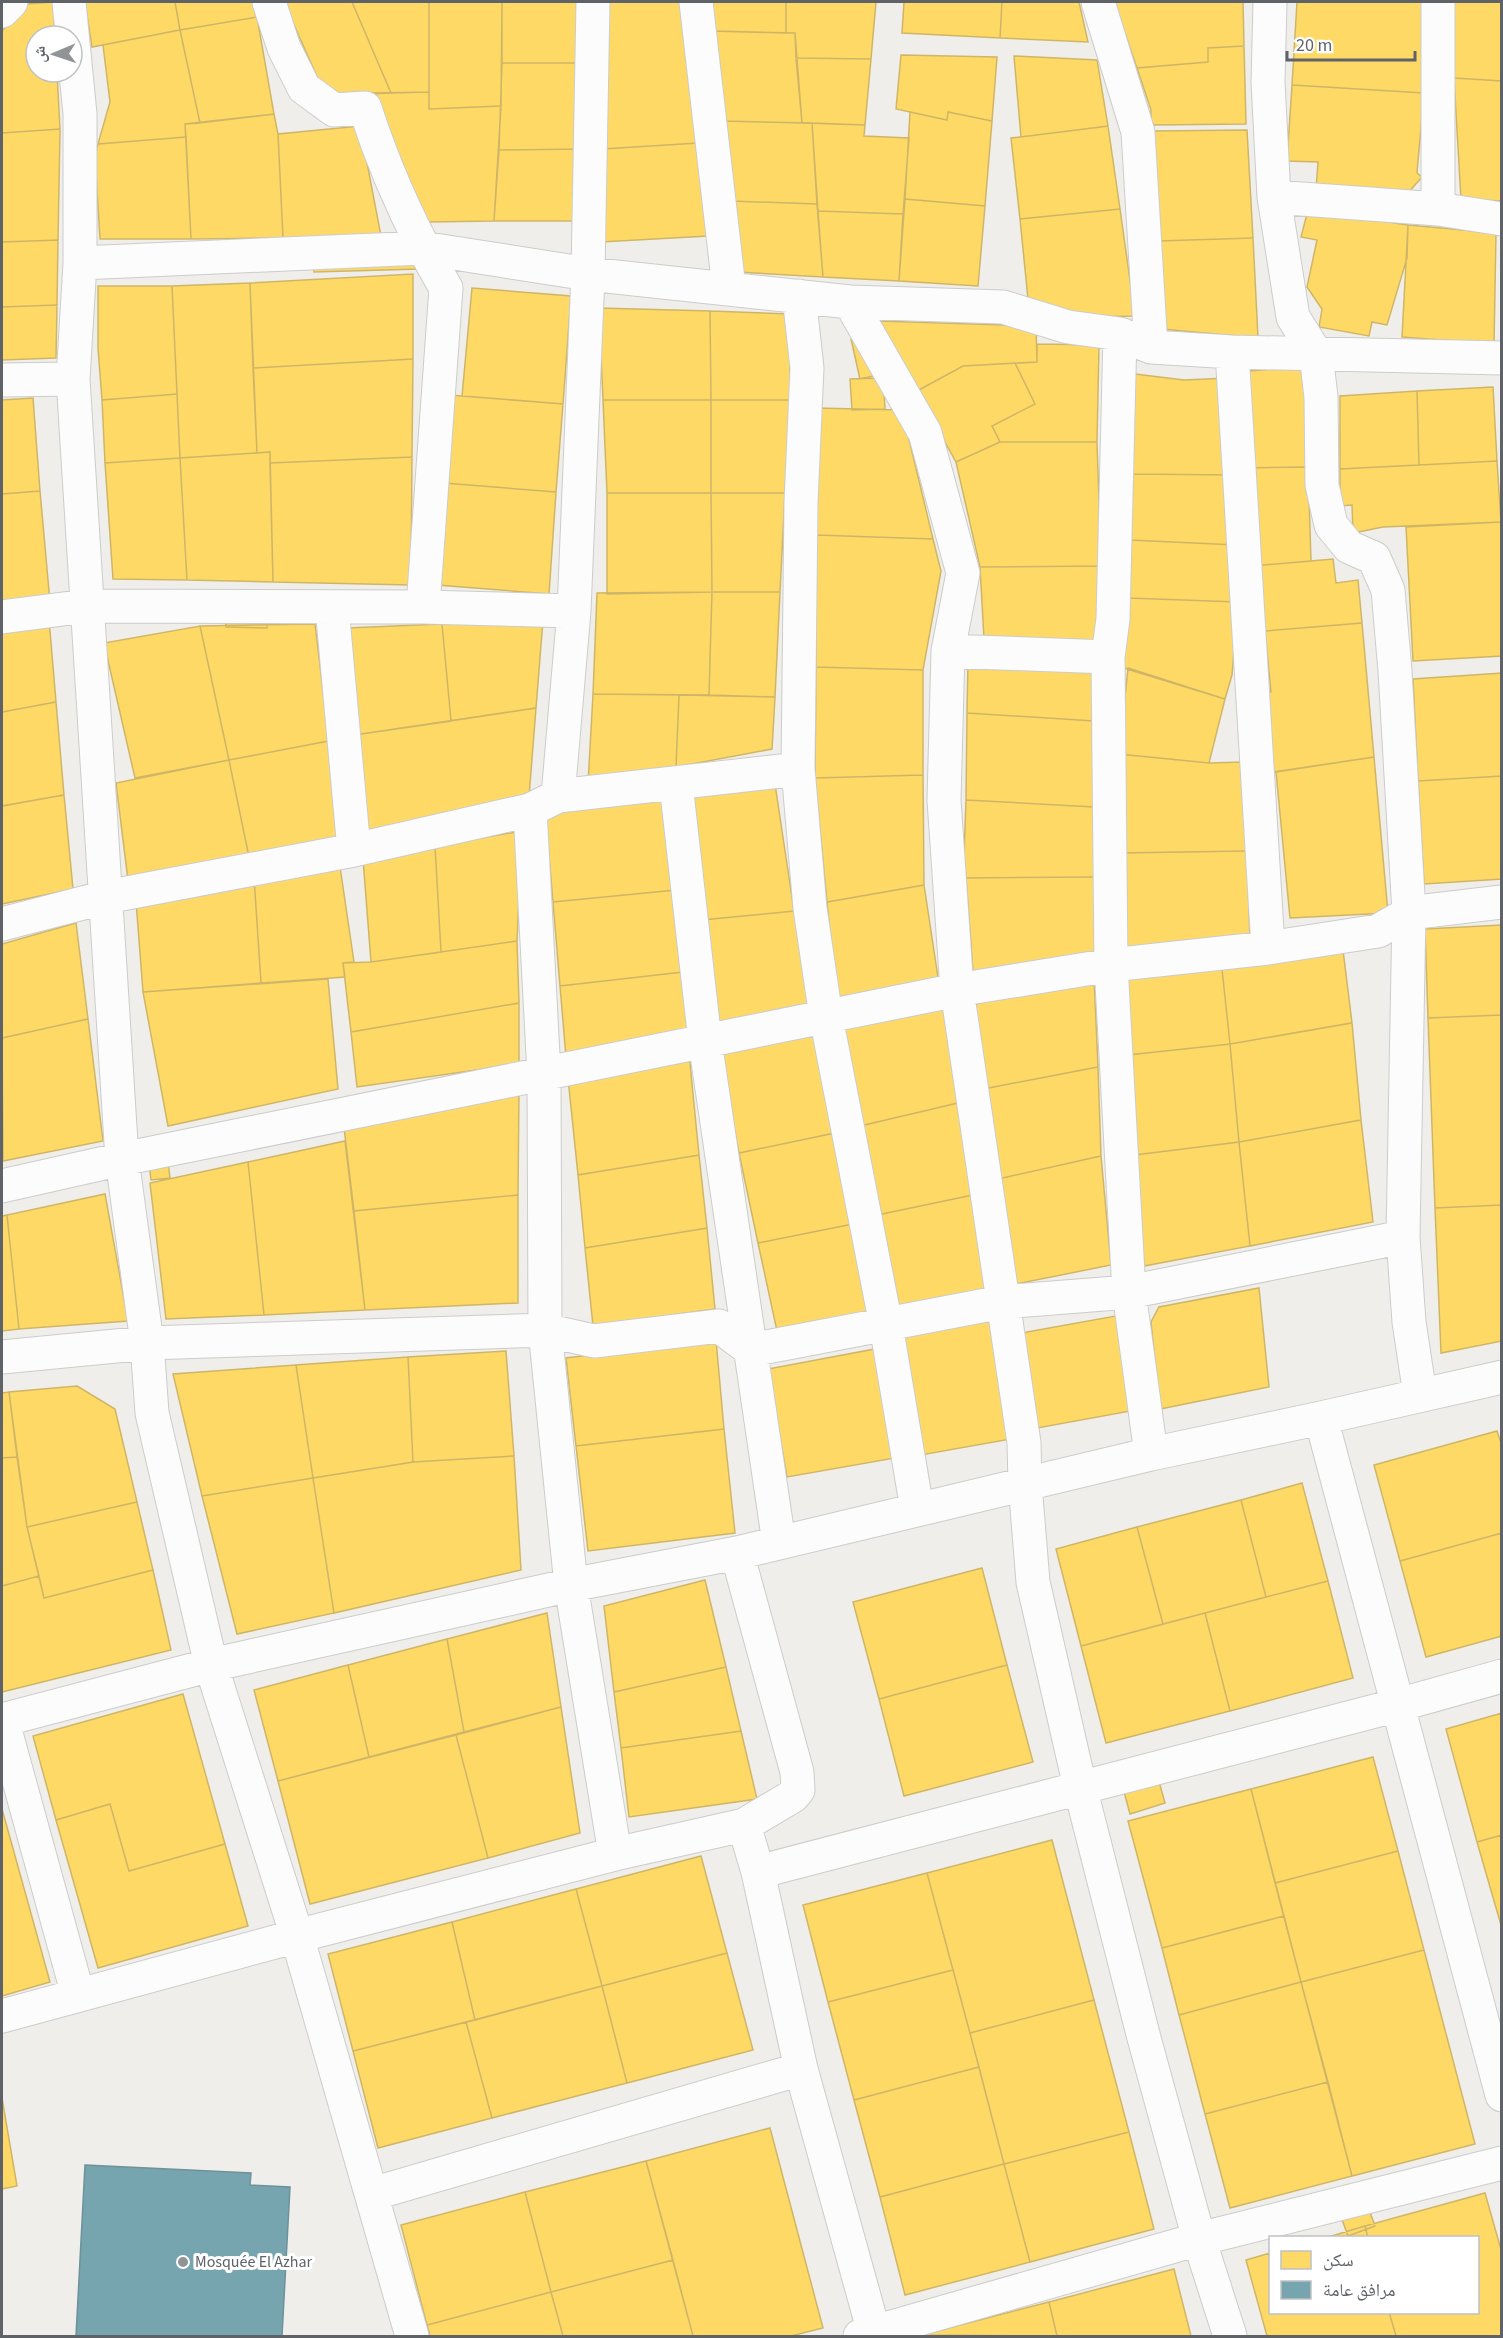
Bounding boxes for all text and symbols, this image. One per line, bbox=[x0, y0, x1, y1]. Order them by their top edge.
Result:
north arrow bbox=[24, 24, 84, 84]
scale bar bbox=[1287, 24, 1414, 62]
text: 20 m bbox=[1296, 33, 1332, 58]
text: ش bbox=[29, 46, 51, 63]
legend bbox=[1269, 2236, 1479, 2314]
text: سكن bbox=[1323, 2248, 1354, 2273]
place label: Mosquée El Azhar bbox=[195, 2251, 313, 2273]
marker: Mosquée El Azhar bbox=[176, 2255, 190, 2269]
text: مرافق عامة bbox=[1323, 2278, 1395, 2303]

